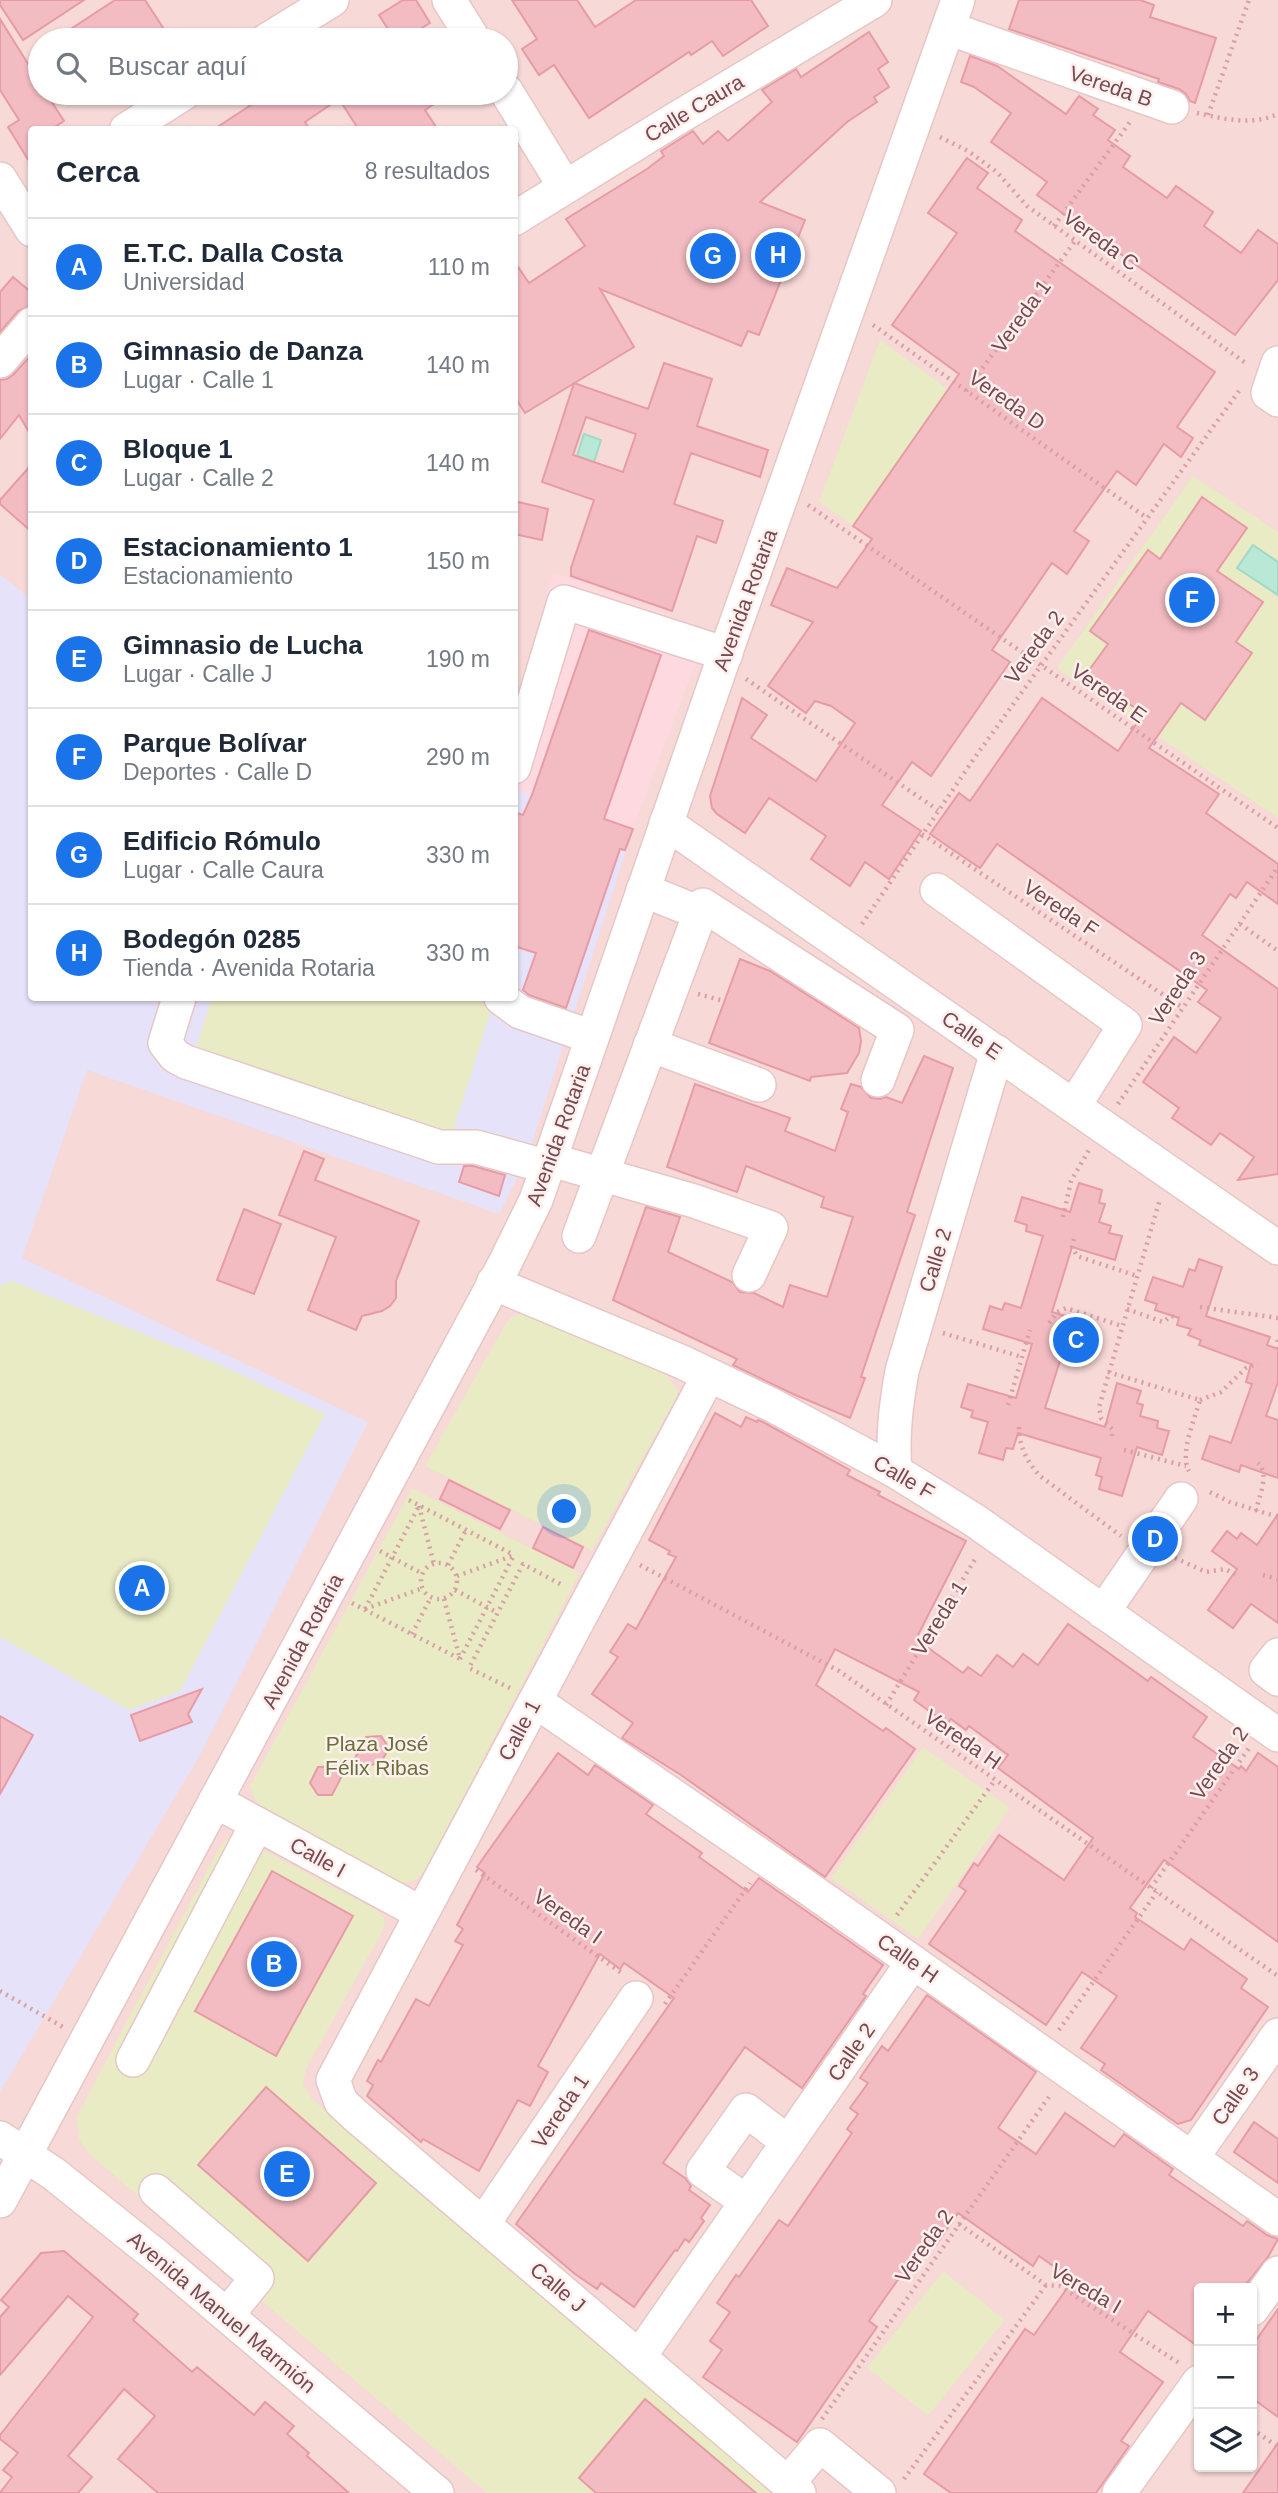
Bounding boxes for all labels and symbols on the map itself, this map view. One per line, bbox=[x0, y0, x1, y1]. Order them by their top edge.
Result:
street label: Vereda B bbox=[1066, 61, 1156, 111]
street label: Calle Caura bbox=[641, 69, 748, 146]
street label: Vereda C bbox=[1059, 205, 1143, 275]
pin: H bbox=[755, 229, 801, 281]
pin: G bbox=[690, 230, 736, 282]
street label: Vereda 1 bbox=[987, 275, 1055, 357]
street label: Vereda D bbox=[965, 365, 1049, 435]
street label: Avenida Rotaria bbox=[709, 526, 781, 674]
pin: F bbox=[1169, 574, 1215, 626]
street label: Vereda 2 bbox=[1000, 606, 1068, 688]
street label: Vereda E bbox=[1067, 659, 1151, 727]
street label: Vereda F bbox=[1019, 875, 1103, 941]
street label: Vereda 3 bbox=[1144, 947, 1210, 1029]
street label: Calle E bbox=[938, 1006, 1006, 1064]
street label: Avenida Rotaria bbox=[522, 1061, 594, 1209]
street label: Calle 2 bbox=[914, 1225, 956, 1295]
pin: C bbox=[1053, 1314, 1099, 1366]
street label: Calle F bbox=[869, 1450, 939, 1504]
your location bbox=[547, 1494, 581, 1528]
pin: D bbox=[1132, 1513, 1178, 1565]
pin: A bbox=[119, 1562, 165, 1614]
street label: Avenida Rotaria bbox=[257, 1570, 347, 1712]
street label: Vereda 1 bbox=[907, 1576, 971, 1660]
street label: Calle 1 bbox=[494, 1696, 544, 1764]
street label: Vereda H bbox=[921, 1704, 1005, 1774]
street label: Vereda 2 bbox=[1185, 1722, 1253, 1804]
park label: Plaza José Félix Ribas bbox=[325, 1732, 429, 1779]
street label: Calle I bbox=[286, 1833, 350, 1881]
street label: Vereda I bbox=[529, 1884, 607, 1948]
street label: Calle H bbox=[873, 1929, 943, 1987]
pin: B bbox=[251, 1938, 297, 1990]
street label: Calle 2 bbox=[823, 2019, 879, 2085]
street label: Calle 3 bbox=[1207, 2063, 1263, 2129]
street label: Vereda 1 bbox=[527, 2070, 593, 2152]
pin: E bbox=[264, 2148, 310, 2200]
street label: Vereda 2 bbox=[890, 2205, 958, 2287]
street label: Avenida Manuel Marmión bbox=[124, 2227, 320, 2397]
street label: Calle J bbox=[526, 2258, 590, 2316]
street label: Vereda I bbox=[1046, 2258, 1126, 2318]

